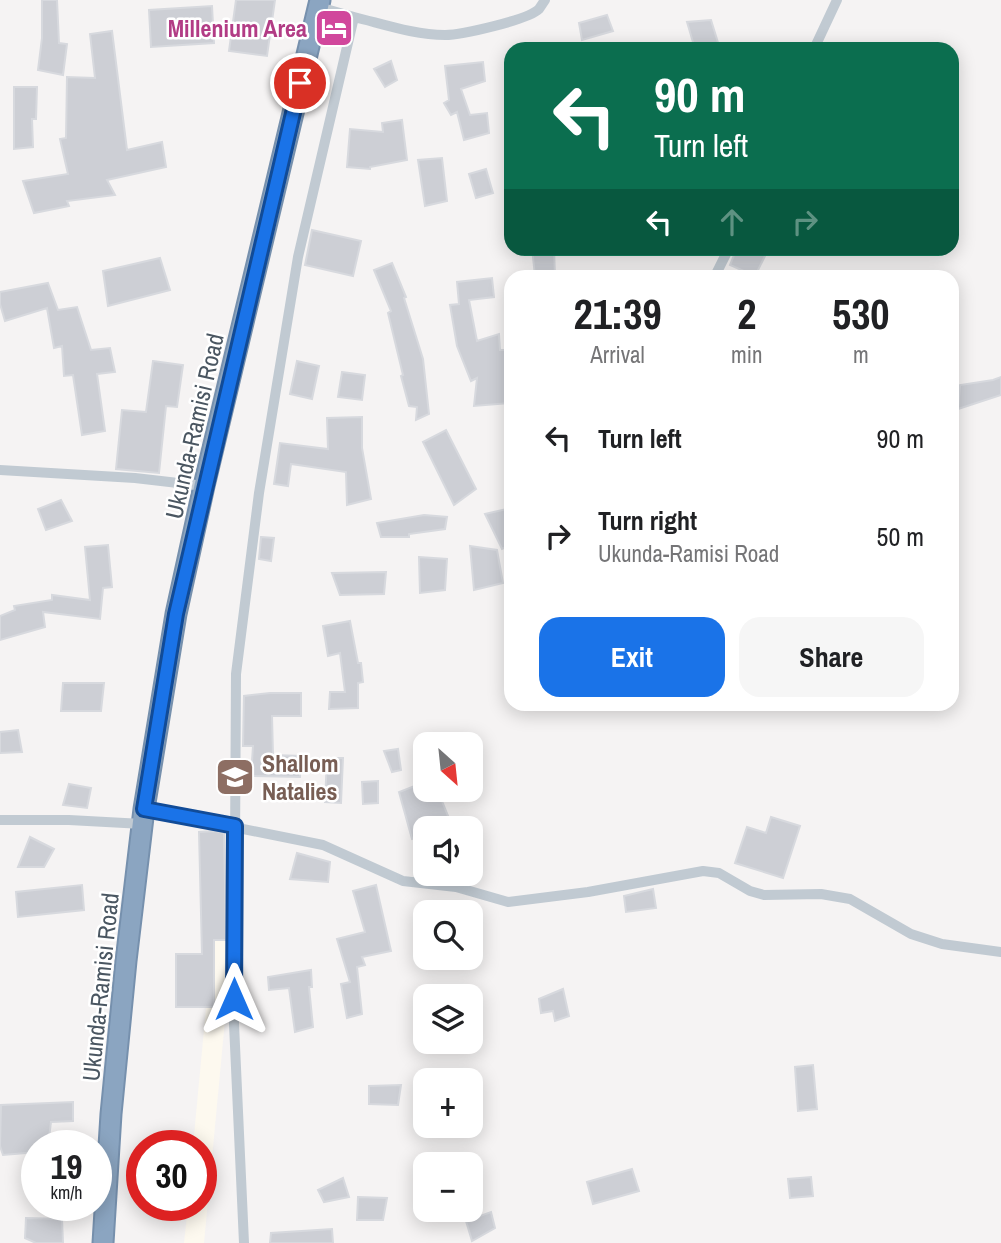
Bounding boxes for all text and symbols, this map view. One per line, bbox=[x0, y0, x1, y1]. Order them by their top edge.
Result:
hotel icon: Millenium Area bbox=[313, 7, 355, 49]
place label: Millenium Area bbox=[168, 12, 307, 44]
pin bbox=[270, 53, 330, 113]
text: 90 m bbox=[654, 61, 746, 127]
icon: arrive bbox=[281, 64, 319, 102]
icon: left bbox=[539, 70, 630, 161]
text: Turn left bbox=[654, 124, 748, 167]
icon: left bbox=[640, 203, 678, 241]
icon: ahead bbox=[713, 203, 751, 241]
icon: right bbox=[786, 203, 824, 241]
text: 21:39 bbox=[574, 286, 662, 342]
text: 2 bbox=[737, 286, 756, 342]
text: 530 bbox=[832, 286, 890, 342]
street label: Ukunda-Ramisi Road bbox=[157, 330, 231, 522]
text: Arrival bbox=[590, 339, 645, 370]
text: min bbox=[731, 339, 763, 370]
text: m bbox=[853, 339, 869, 370]
icon: left bbox=[539, 419, 577, 457]
text: Turn left bbox=[598, 421, 682, 456]
text: 90 m bbox=[877, 421, 924, 456]
text: Turn right bbox=[598, 503, 697, 538]
icon: right bbox=[539, 517, 577, 555]
text: 50 m bbox=[877, 519, 924, 554]
text: Ukunda-Ramisi Road bbox=[598, 538, 779, 569]
button: Exit bbox=[539, 617, 725, 697]
button: Share bbox=[739, 617, 924, 697]
north arrow bbox=[413, 732, 483, 802]
map controls bbox=[413, 732, 483, 1222]
place label: Shallom Natalies bbox=[262, 747, 339, 807]
school or university icon: Shallom Natalies bbox=[214, 756, 256, 798]
button: sound bbox=[413, 816, 483, 886]
street label: Ukunda-Ramisi Road bbox=[74, 891, 126, 1083]
button: search bbox=[413, 900, 483, 970]
position arrow bbox=[197, 962, 271, 1036]
button: layers bbox=[413, 984, 483, 1054]
button: + bbox=[413, 1068, 483, 1138]
speed limit sign: 30 bbox=[126, 1130, 217, 1221]
text: 19 bbox=[51, 1143, 82, 1190]
button: − bbox=[413, 1152, 483, 1222]
text: km/h bbox=[51, 1180, 83, 1205]

